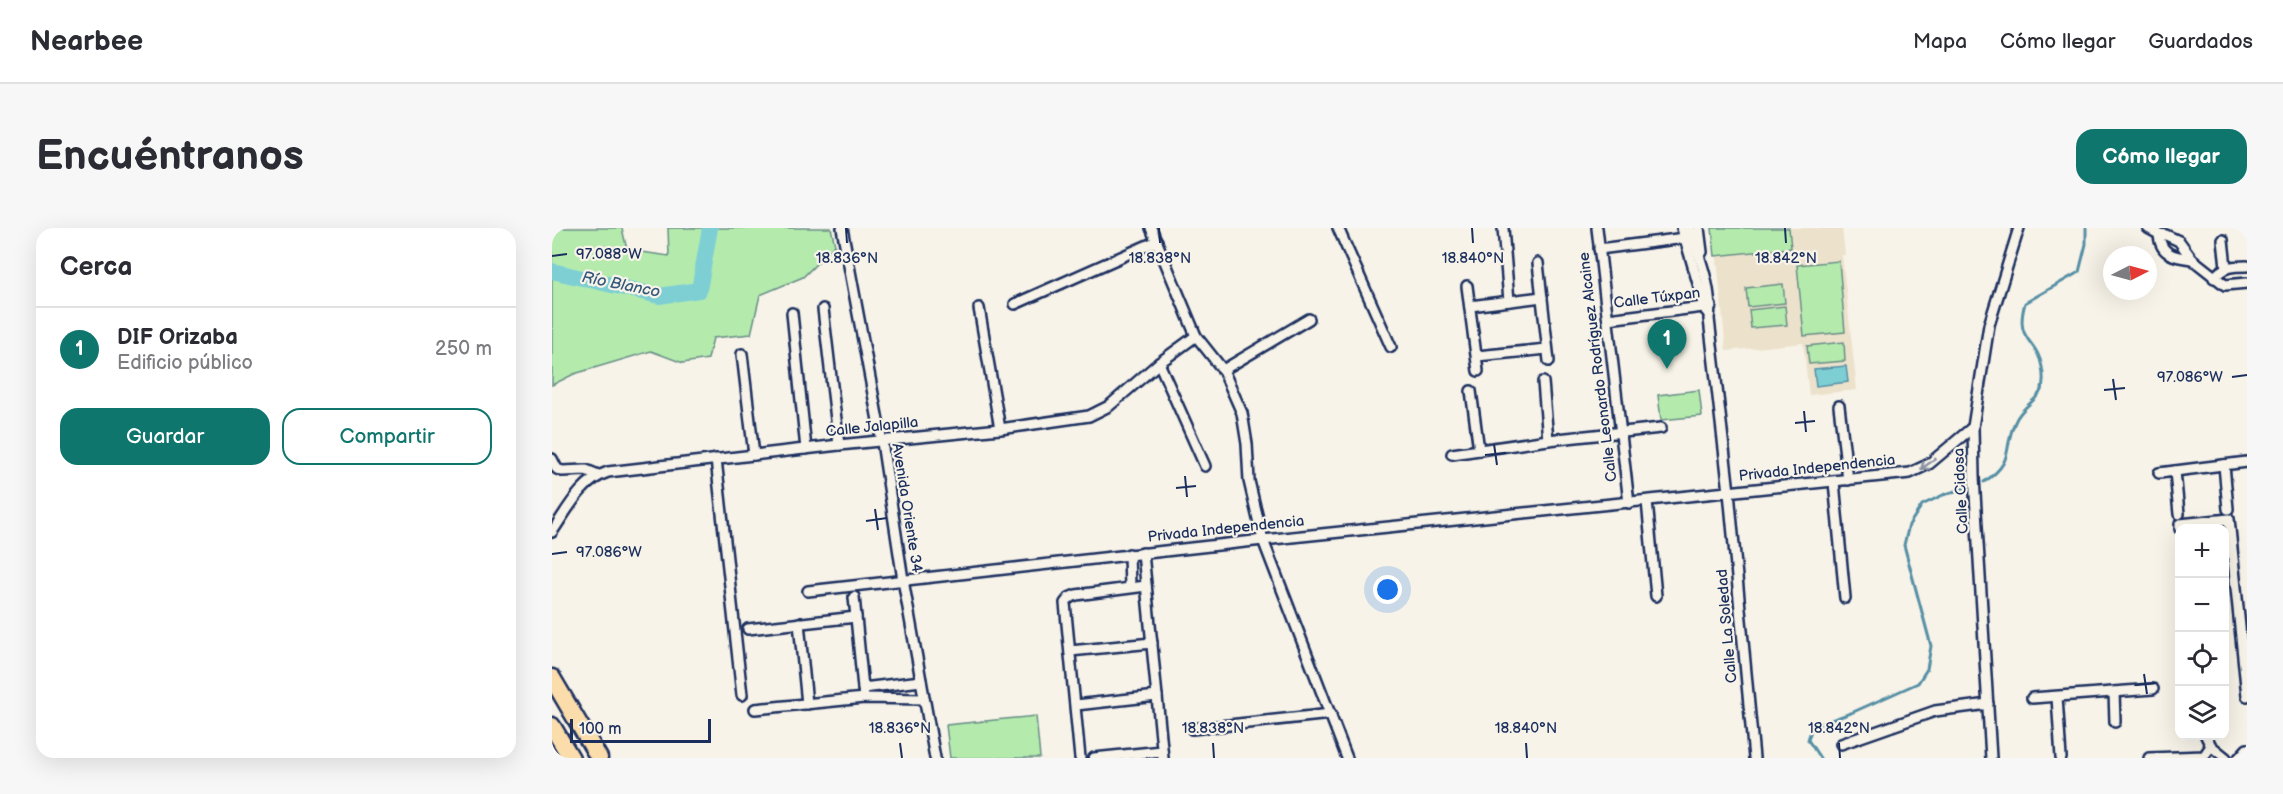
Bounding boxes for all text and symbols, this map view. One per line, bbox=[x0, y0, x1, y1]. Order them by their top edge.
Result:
text: Nearbee bbox=[30, 25, 143, 58]
text: Mapa bbox=[1913, 29, 1967, 54]
text: Cómo llegar bbox=[2000, 29, 2115, 54]
text: Guardados bbox=[2148, 29, 2253, 54]
button: Cómo llegar bbox=[2076, 129, 2247, 184]
text: Encuéntranos bbox=[36, 131, 304, 182]
text: 97.088°W bbox=[576, 245, 642, 264]
north arrow bbox=[2103, 246, 2157, 300]
text: 18.836°N bbox=[816, 249, 878, 268]
text: 18.838°N bbox=[1129, 249, 1191, 268]
text: 18.840°N bbox=[1442, 249, 1504, 268]
text: 18.842°N bbox=[1755, 249, 1817, 268]
street label: Calle Leonardo Rodríguez Alcaine bbox=[1574, 251, 1622, 483]
text: Cerca bbox=[60, 252, 132, 283]
water label: Río Blanco bbox=[580, 268, 662, 302]
street label: Calle Túxpan bbox=[1613, 283, 1701, 313]
pin: 1 bbox=[1648, 320, 1686, 369]
text: DIF Orizaba bbox=[117, 324, 238, 351]
text: 1 bbox=[75, 337, 84, 361]
text: 250 m bbox=[435, 337, 492, 361]
text: Edificio público bbox=[117, 351, 253, 375]
text: 97.086°W bbox=[2157, 368, 2223, 387]
button: Guardar bbox=[60, 408, 270, 465]
button: Compartir bbox=[282, 408, 492, 465]
street label: Calle Jalapilla bbox=[825, 413, 919, 441]
street label: Avenida Oriente 34 bbox=[887, 442, 927, 574]
street label: Calle Cidosa bbox=[1949, 448, 1973, 534]
street label: Privada Independencia bbox=[1738, 450, 1896, 486]
one-way arrow bbox=[1921, 458, 1937, 470]
street label: Privada Independencia bbox=[1147, 511, 1305, 547]
map controls bbox=[2175, 524, 2229, 740]
button: + bbox=[2175, 524, 2229, 578]
text: 97.086°W bbox=[576, 543, 642, 562]
street label: Calle La Soledad bbox=[1713, 568, 1741, 684]
your location bbox=[1373, 575, 1402, 604]
button: − bbox=[2175, 578, 2229, 632]
button: locate bbox=[2175, 632, 2229, 686]
button: layers bbox=[2175, 686, 2229, 740]
scale bar bbox=[570, 716, 711, 744]
text: 18.836°N bbox=[869, 719, 931, 738]
text: 18.838°N bbox=[1182, 719, 1244, 738]
text: 18.840°N bbox=[1495, 719, 1557, 738]
text: 18.842°N bbox=[1808, 719, 1870, 738]
text: 100 m bbox=[579, 720, 622, 739]

